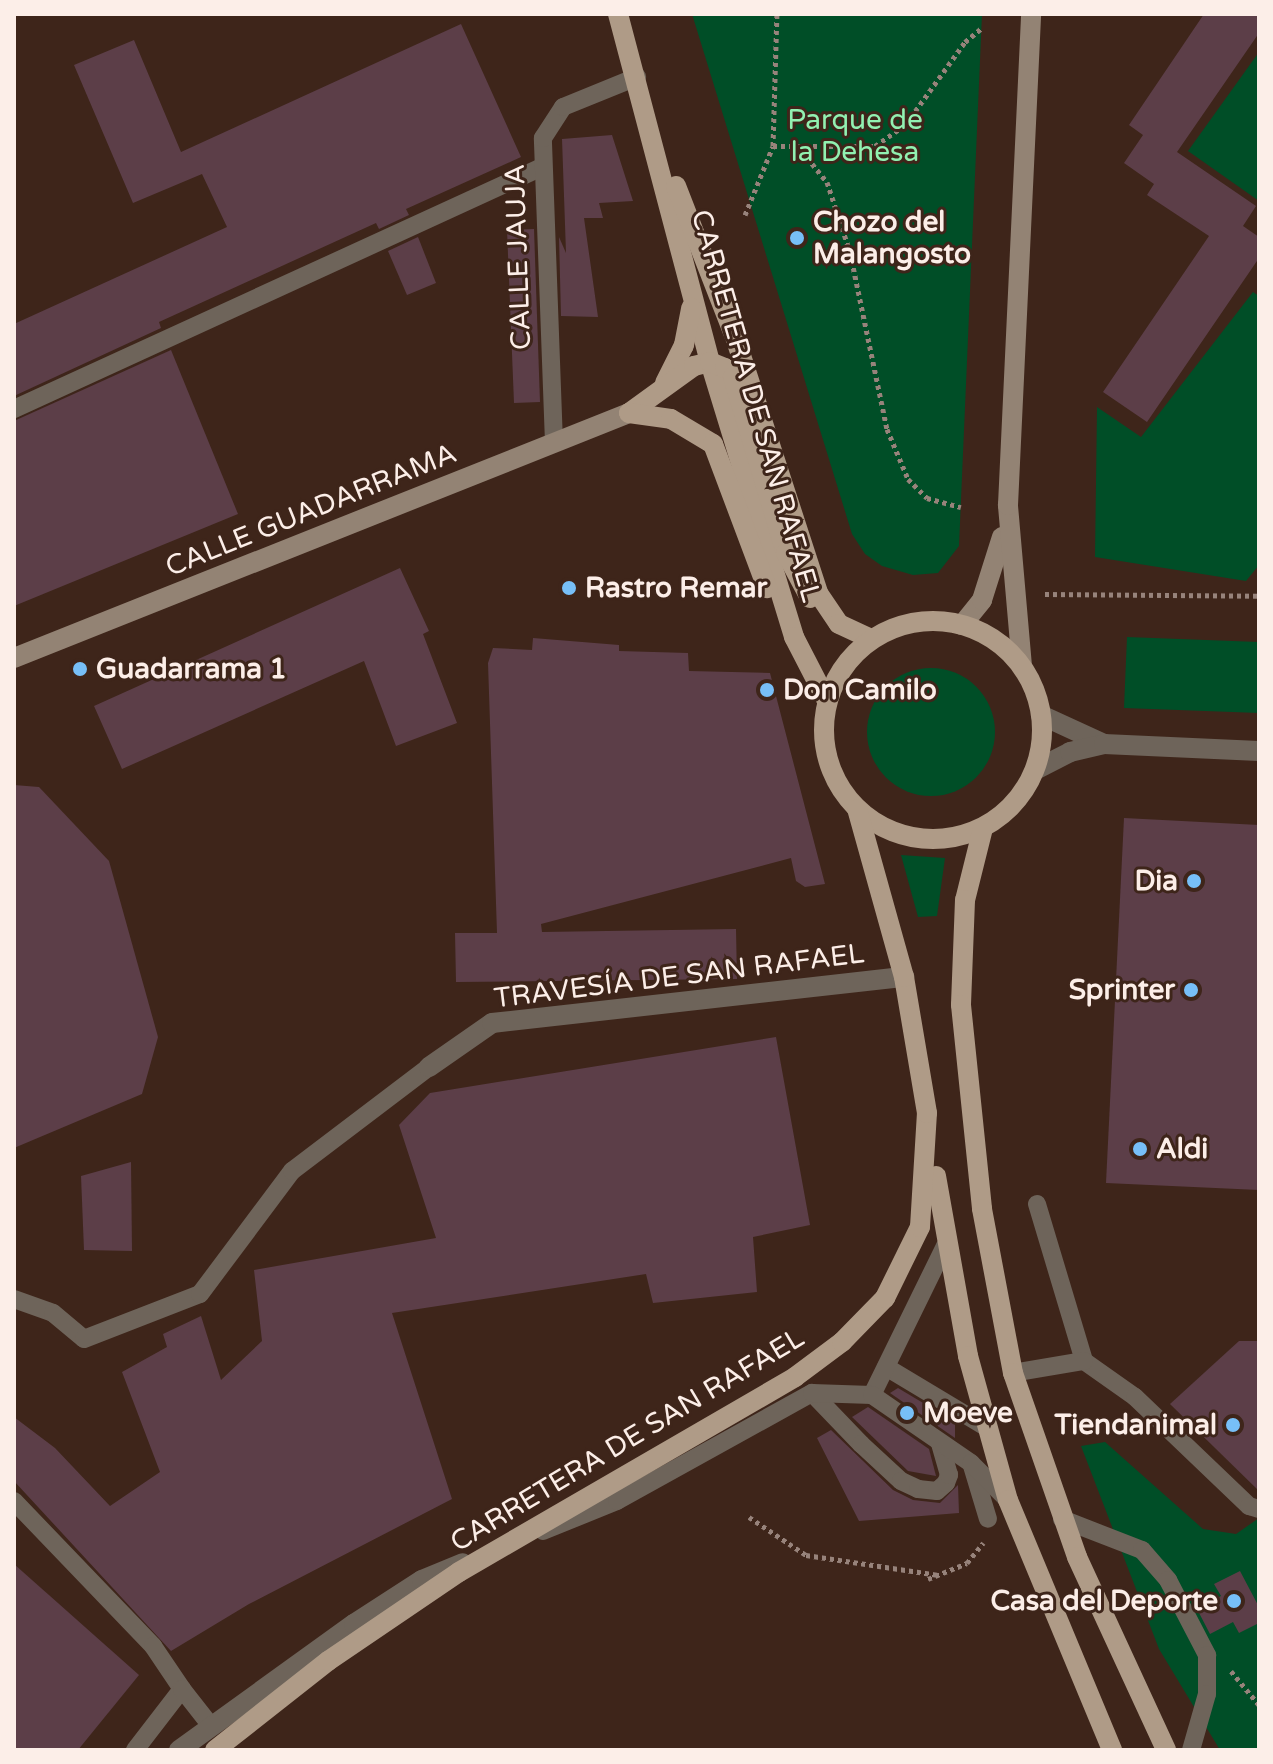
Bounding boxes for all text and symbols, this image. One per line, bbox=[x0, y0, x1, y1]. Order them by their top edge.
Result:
park label: Parque de la Dehesa bbox=[787, 103, 923, 169]
street label: CALLE JAUJA bbox=[498, 163, 538, 351]
place label: Chozo del Malangosto bbox=[813, 205, 971, 271]
street label: CARRETERA DE SAN RAFAEL bbox=[684, 206, 828, 606]
marker: Chozo del Malangosto bbox=[788, 229, 806, 247]
street label: CALLE GUADARRAMA bbox=[161, 436, 461, 584]
place label: Rastro Remar bbox=[585, 571, 767, 605]
marker: Rastro Remar bbox=[560, 579, 578, 597]
place label: Guadarrama 1 bbox=[96, 652, 287, 686]
marker: Guadarrama 1 bbox=[71, 660, 89, 678]
place label: Don Camilo bbox=[783, 673, 937, 707]
marker: Don Camilo bbox=[758, 681, 776, 699]
place label: Dia bbox=[1135, 864, 1178, 898]
marker: Dia bbox=[1185, 872, 1203, 890]
street label: TRAVESÍA DE SAN RAFAEL bbox=[492, 937, 866, 1015]
place label: Sprinter bbox=[1069, 973, 1175, 1007]
marker: Sprinter bbox=[1182, 981, 1200, 999]
place label: Aldi bbox=[1156, 1132, 1208, 1166]
marker: Aldi bbox=[1131, 1140, 1149, 1158]
street label: CARRETERA DE SAN RAFAEL bbox=[444, 1321, 810, 1559]
place label: Moeve bbox=[923, 1396, 1013, 1430]
marker: Moeve bbox=[898, 1404, 916, 1422]
place label: Tiendanimal bbox=[1055, 1408, 1217, 1442]
marker: Tiendanimal bbox=[1224, 1416, 1242, 1434]
place label: Casa del Deporte bbox=[990, 1584, 1218, 1618]
marker: Casa del Deporte bbox=[1225, 1592, 1243, 1610]

